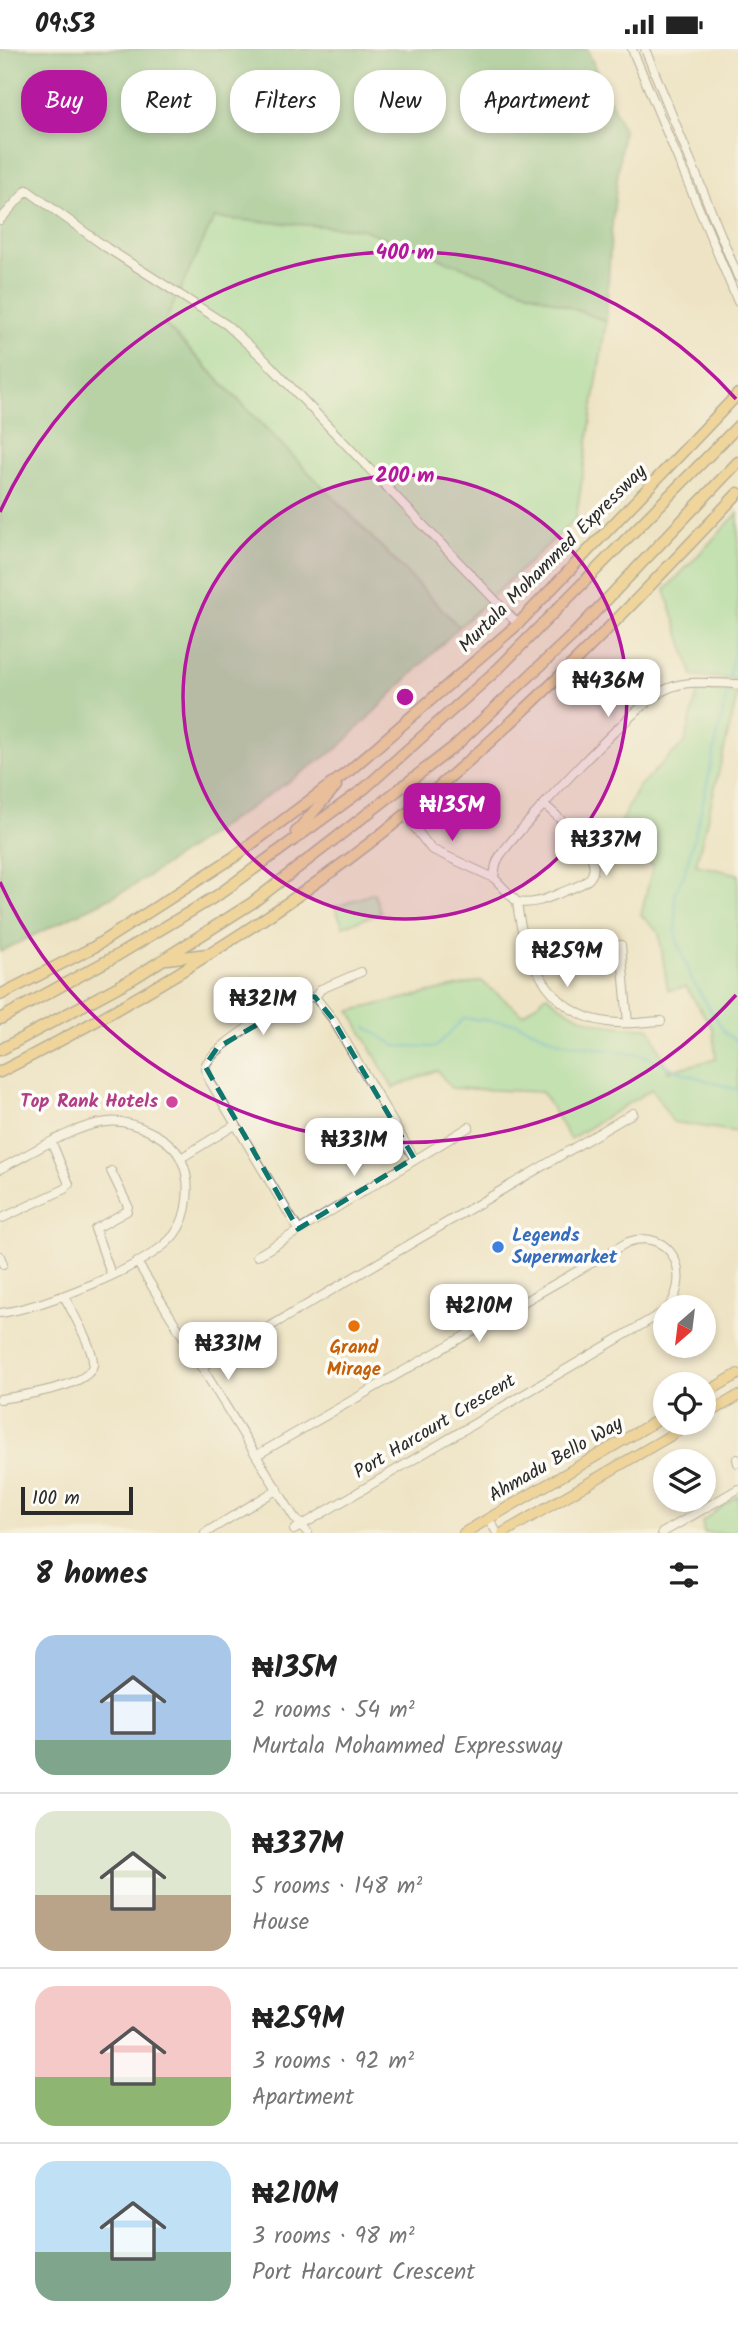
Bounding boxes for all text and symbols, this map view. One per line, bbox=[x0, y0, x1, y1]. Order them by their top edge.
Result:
text: 09:53 bbox=[35, 4, 95, 46]
chip: Buy bbox=[21, 70, 107, 133]
chip: Rent bbox=[121, 70, 216, 133]
chip: Filters bbox=[230, 70, 340, 133]
chip: New bbox=[354, 70, 446, 133]
chip: Apartment bbox=[460, 70, 614, 133]
text: 400 m bbox=[376, 237, 434, 270]
street label: Murtala Mohammed Expressway bbox=[452, 457, 655, 660]
text: 200 m bbox=[375, 460, 435, 493]
pin: ₦436M bbox=[559, 659, 657, 719]
text: ₦436M bbox=[572, 664, 644, 700]
centre of rings bbox=[393, 685, 417, 709]
pin: ₦135M bbox=[403, 783, 501, 843]
text: ₦135M bbox=[419, 788, 485, 824]
pin: ₦337M bbox=[557, 819, 655, 878]
text: ₦337M bbox=[571, 823, 641, 859]
pin: ₦259M bbox=[518, 929, 616, 989]
text: ₦259M bbox=[532, 934, 602, 970]
pin: ₦321M bbox=[214, 977, 312, 1037]
text: ₦321M bbox=[230, 982, 296, 1018]
place label: Top Rank Hotels bbox=[20, 1087, 158, 1117]
marker: Top Rank Hotels bbox=[164, 1094, 180, 1110]
pin: ₦331M bbox=[305, 1119, 403, 1178]
text: ₦331M bbox=[321, 1123, 387, 1159]
place label: Legends Supermarket bbox=[512, 1221, 618, 1273]
marker: Legends Supermarket bbox=[490, 1239, 506, 1255]
pin: ₦210M bbox=[430, 1285, 528, 1344]
text: ₦210M bbox=[446, 1289, 512, 1325]
north arrow bbox=[653, 1295, 716, 1358]
map controls bbox=[653, 1295, 716, 1512]
marker: Grand Mirage bbox=[346, 1318, 362, 1334]
pin: ₦331M bbox=[179, 1323, 277, 1382]
text: ₦331M bbox=[195, 1327, 261, 1363]
place label: Grand Mirage bbox=[327, 1333, 381, 1385]
street label: Port Harcourt Crescent bbox=[348, 1366, 522, 1487]
button: locate bbox=[653, 1372, 716, 1435]
street label: Ahmadu Bello Way bbox=[483, 1409, 630, 1511]
button: layers bbox=[653, 1449, 716, 1512]
scale bar bbox=[21, 1484, 133, 1516]
text: 100 m bbox=[32, 1484, 80, 1514]
text: 8 homes bbox=[35, 1551, 148, 1599]
icon: filters bbox=[665, 1556, 703, 1594]
text: ₦135M bbox=[252, 1645, 337, 1693]
icon: home bbox=[91, 1663, 175, 1747]
text: 2 rooms · 54 m² bbox=[252, 1693, 415, 1729]
text: Murtala Mohammed Expressway bbox=[252, 1729, 562, 1765]
text: ₦337M bbox=[252, 1821, 343, 1869]
icon: home bbox=[91, 1839, 175, 1923]
text: 5 rooms · 148 m² bbox=[252, 1869, 422, 1905]
text: House bbox=[252, 1905, 309, 1941]
text: ₦259M bbox=[252, 1996, 344, 2044]
icon: home bbox=[91, 2014, 175, 2098]
text: 3 rooms · 92 m² bbox=[252, 2044, 414, 2080]
text: Apartment bbox=[252, 2080, 354, 2116]
text: ₦210M bbox=[252, 2171, 338, 2219]
icon: home bbox=[91, 2189, 175, 2273]
text: 3 rooms · 98 m² bbox=[252, 2219, 415, 2255]
text: Port Harcourt Crescent bbox=[252, 2255, 475, 2291]

